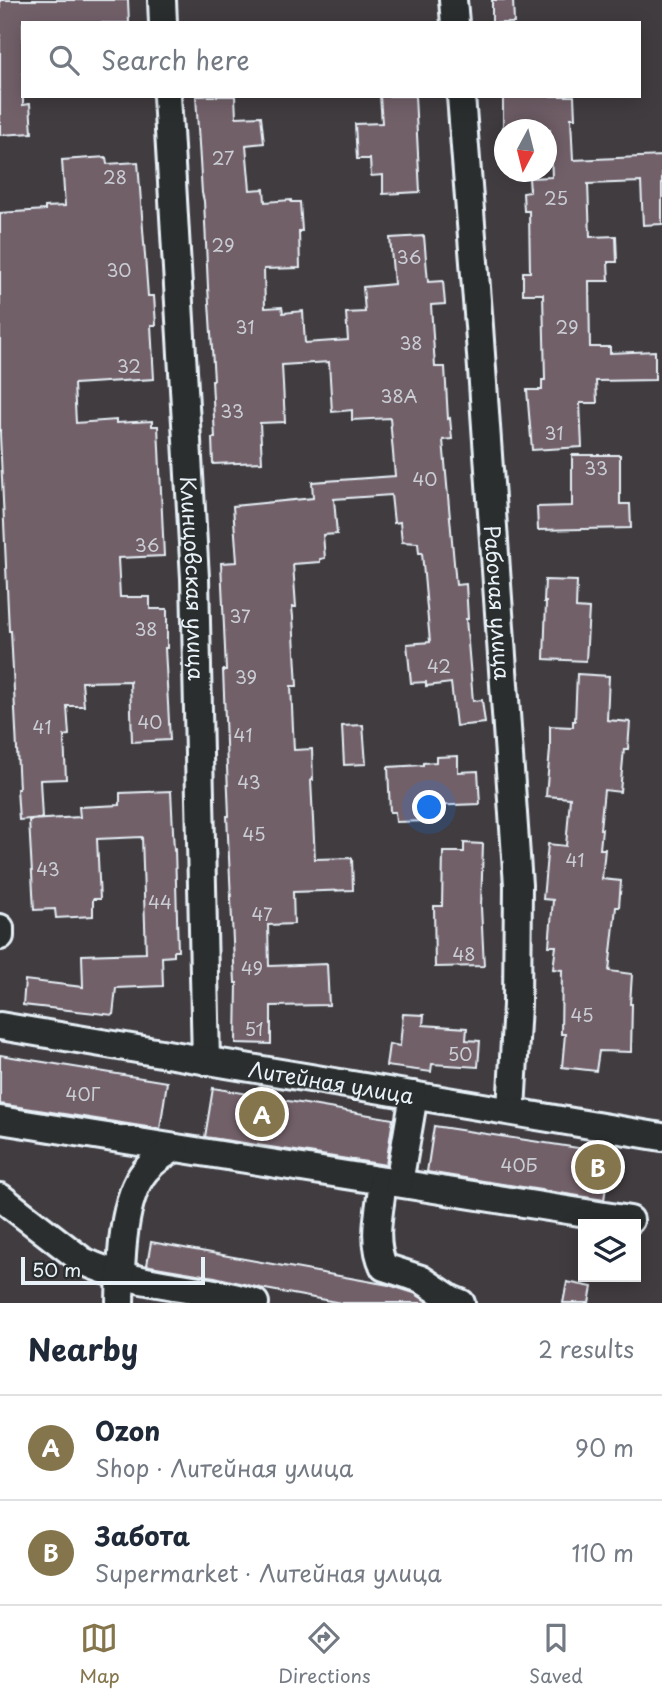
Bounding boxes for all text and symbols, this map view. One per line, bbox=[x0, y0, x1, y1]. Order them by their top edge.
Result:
search box bbox=[21, 21, 641, 98]
text: Search here bbox=[101, 40, 250, 79]
icon: search bbox=[45, 41, 83, 79]
north arrow bbox=[494, 119, 557, 182]
house number: 27 bbox=[212, 144, 234, 171]
house number: 28 bbox=[103, 163, 127, 190]
house number: 25 bbox=[544, 184, 568, 211]
house number: 29 bbox=[212, 231, 234, 258]
house number: 36 bbox=[397, 243, 421, 270]
house number: 30 bbox=[106, 256, 132, 283]
house number: 31 bbox=[236, 313, 254, 340]
house number: 29 bbox=[556, 313, 578, 340]
house number: 38 bbox=[399, 329, 423, 356]
house number: 32 bbox=[117, 352, 141, 379]
house number: 38А bbox=[381, 382, 418, 409]
house number: 33 bbox=[220, 397, 244, 424]
house number: 31 bbox=[545, 419, 563, 446]
house number: 33 bbox=[584, 454, 608, 481]
house number: 40 bbox=[412, 465, 438, 492]
street label: Клинцовская улица bbox=[173, 475, 213, 682]
street label: Рабочая улица bbox=[477, 524, 520, 682]
house number: 36 bbox=[135, 531, 159, 558]
house number: 37 bbox=[229, 602, 251, 629]
house number: 38 bbox=[134, 615, 158, 642]
house number: 42 bbox=[427, 652, 451, 679]
house number: 39 bbox=[235, 663, 257, 690]
house number: 40 bbox=[137, 708, 163, 735]
house number: 41 bbox=[33, 713, 51, 740]
house number: 41 bbox=[234, 721, 252, 748]
house number: 43 bbox=[237, 768, 261, 795]
your location bbox=[412, 790, 446, 824]
house number: 45 bbox=[243, 820, 266, 847]
house number: 41 bbox=[566, 846, 584, 873]
house number: 43 bbox=[36, 855, 60, 882]
house number: 44 bbox=[148, 888, 172, 915]
house number: 47 bbox=[251, 900, 273, 927]
house number: 48 bbox=[452, 940, 476, 967]
house number: 49 bbox=[241, 954, 263, 981]
house number: 45 bbox=[571, 1001, 594, 1028]
house number: 51 bbox=[244, 1015, 264, 1042]
house number: 50 bbox=[448, 1040, 472, 1067]
street label: Литейная улица bbox=[246, 1052, 417, 1111]
house number: 40Г bbox=[66, 1080, 101, 1107]
pin: A bbox=[239, 1088, 285, 1140]
pin: B bbox=[575, 1141, 621, 1193]
house number: 40Б bbox=[501, 1151, 537, 1178]
map controls bbox=[578, 1219, 641, 1282]
button: layers bbox=[578, 1219, 641, 1282]
scale bar bbox=[21, 1254, 205, 1286]
text: 50 m bbox=[32, 1255, 81, 1283]
text: Nearby bbox=[28, 1326, 138, 1371]
text: 2 results bbox=[538, 1331, 634, 1366]
text: Ozon bbox=[95, 1411, 160, 1450]
text: A bbox=[42, 1430, 60, 1465]
text: 90 m bbox=[575, 1430, 634, 1465]
text: Shop · Литейная улица bbox=[95, 1450, 353, 1485]
text: Забота bbox=[95, 1516, 190, 1555]
text: B bbox=[43, 1535, 59, 1570]
text: 110 m bbox=[572, 1535, 634, 1570]
text: Supermarket · Литейная улица bbox=[95, 1555, 442, 1590]
tab: Map bbox=[79, 1619, 120, 1689]
tab: Directions bbox=[278, 1619, 371, 1689]
tab: Saved bbox=[529, 1619, 583, 1689]

